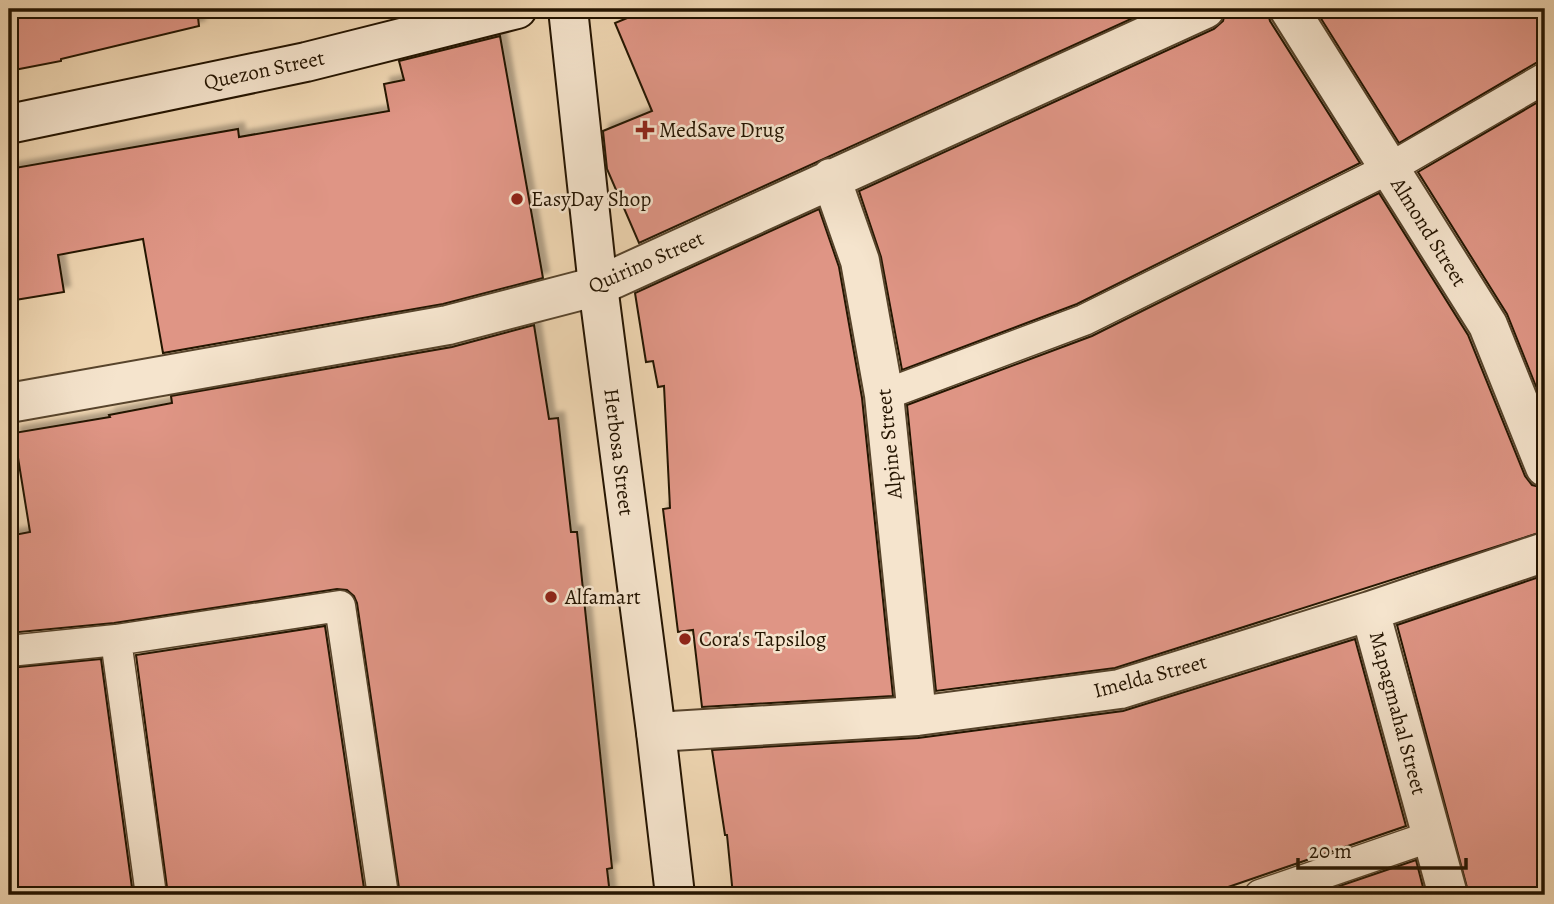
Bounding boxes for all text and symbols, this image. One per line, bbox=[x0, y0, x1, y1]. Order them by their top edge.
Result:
street label: Quezon Street bbox=[201, 44, 327, 96]
place label: MedSave Drug bbox=[659, 116, 785, 144]
marker: MedSave Drug bbox=[637, 122, 653, 138]
street label: Almond Street bbox=[1384, 171, 1474, 292]
place label: EasyDay Shop bbox=[531, 185, 651, 213]
marker: EasyDay Shop bbox=[509, 191, 525, 207]
street label: Quirino Street bbox=[584, 224, 708, 300]
street label: Herbosa Street bbox=[597, 387, 641, 517]
street label: Alpine Street bbox=[869, 387, 909, 502]
place label: Alfamart bbox=[564, 583, 641, 611]
marker: Alfamart bbox=[543, 589, 559, 605]
place label: Cora's Tapsilog bbox=[699, 625, 827, 653]
street label: Mapagmahal Street bbox=[1363, 628, 1433, 798]
marker: Cora's Tapsilog bbox=[677, 631, 693, 647]
street label: Imelda Street bbox=[1090, 647, 1210, 705]
scale bar bbox=[1298, 827, 1466, 871]
text: 20 m bbox=[1309, 837, 1352, 865]

